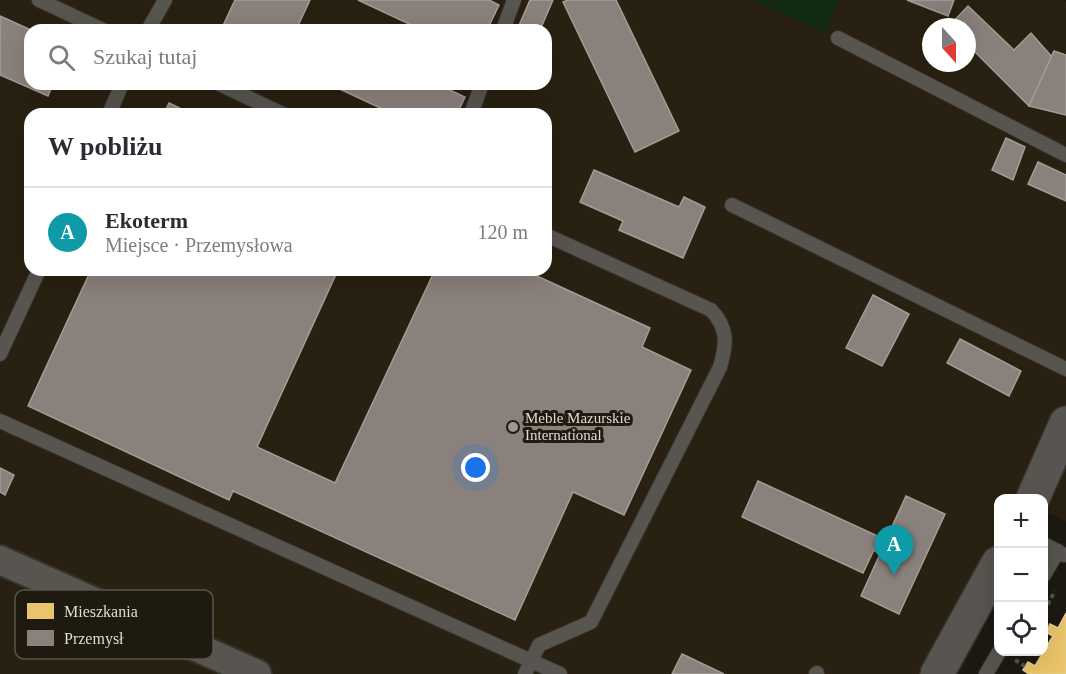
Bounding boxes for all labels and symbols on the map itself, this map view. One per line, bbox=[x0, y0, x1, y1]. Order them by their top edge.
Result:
north arrow bbox=[922, 18, 976, 72]
place label: Meble Mazurskie International bbox=[525, 410, 631, 443]
marker: Meble Mazurskie International bbox=[506, 420, 520, 434]
your location bbox=[461, 453, 490, 482]
pin: A bbox=[874, 526, 914, 575]
legend bbox=[15, 590, 213, 659]
text: Mieszkania bbox=[64, 603, 138, 620]
text: Przemysł bbox=[64, 630, 124, 648]

